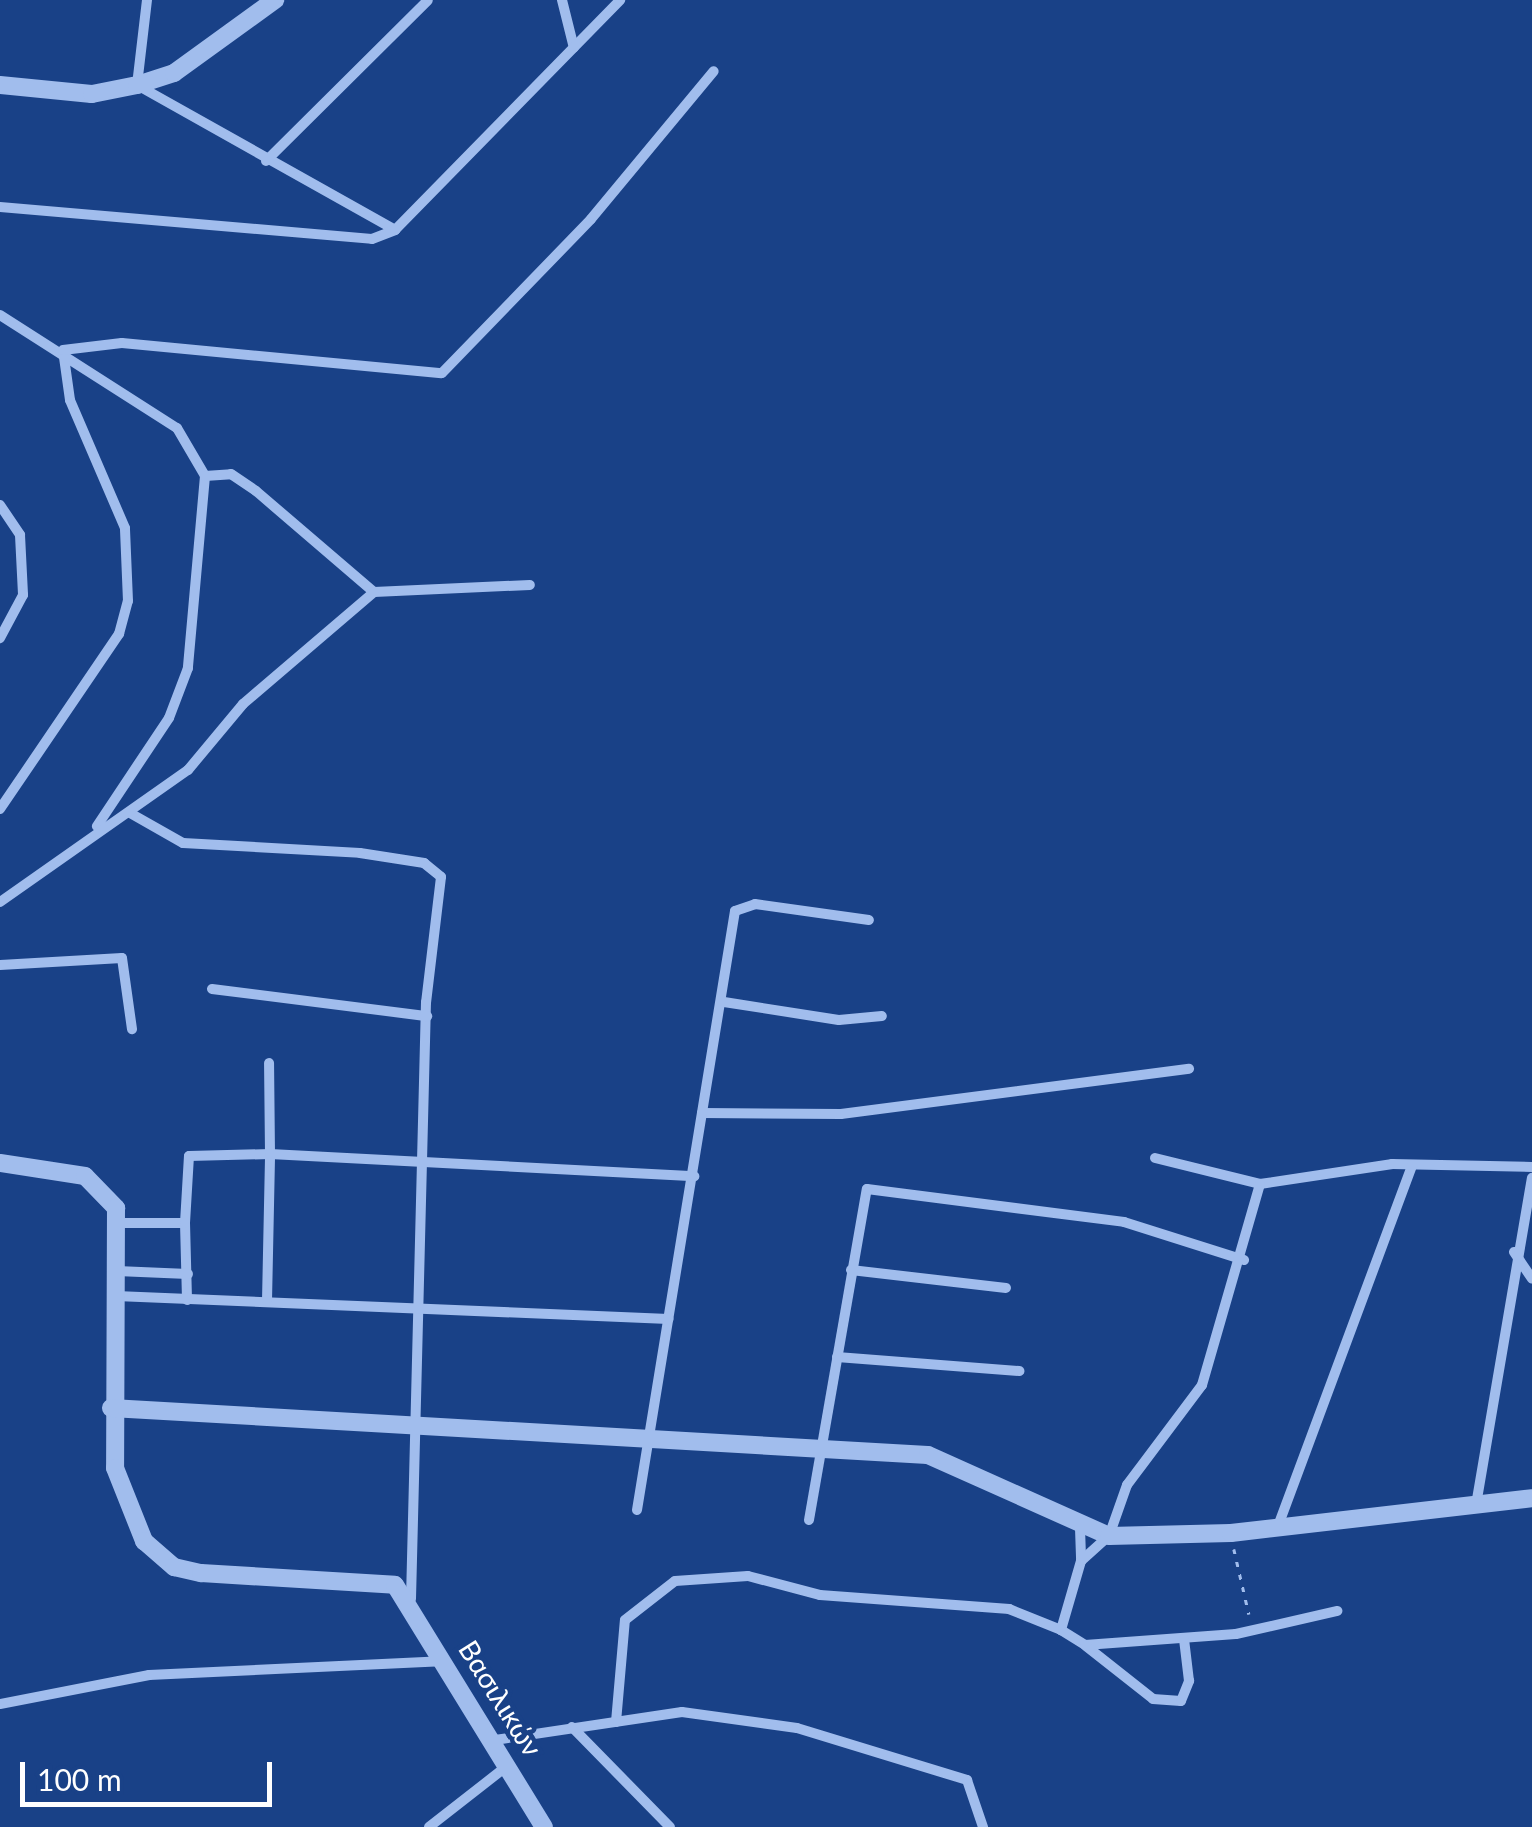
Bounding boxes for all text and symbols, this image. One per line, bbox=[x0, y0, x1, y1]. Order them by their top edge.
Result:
street label: Βασιλικών bbox=[452, 1634, 550, 1762]
scale bar bbox=[25, 1742, 278, 1804]
text: 100 m bbox=[37, 1761, 122, 1797]

